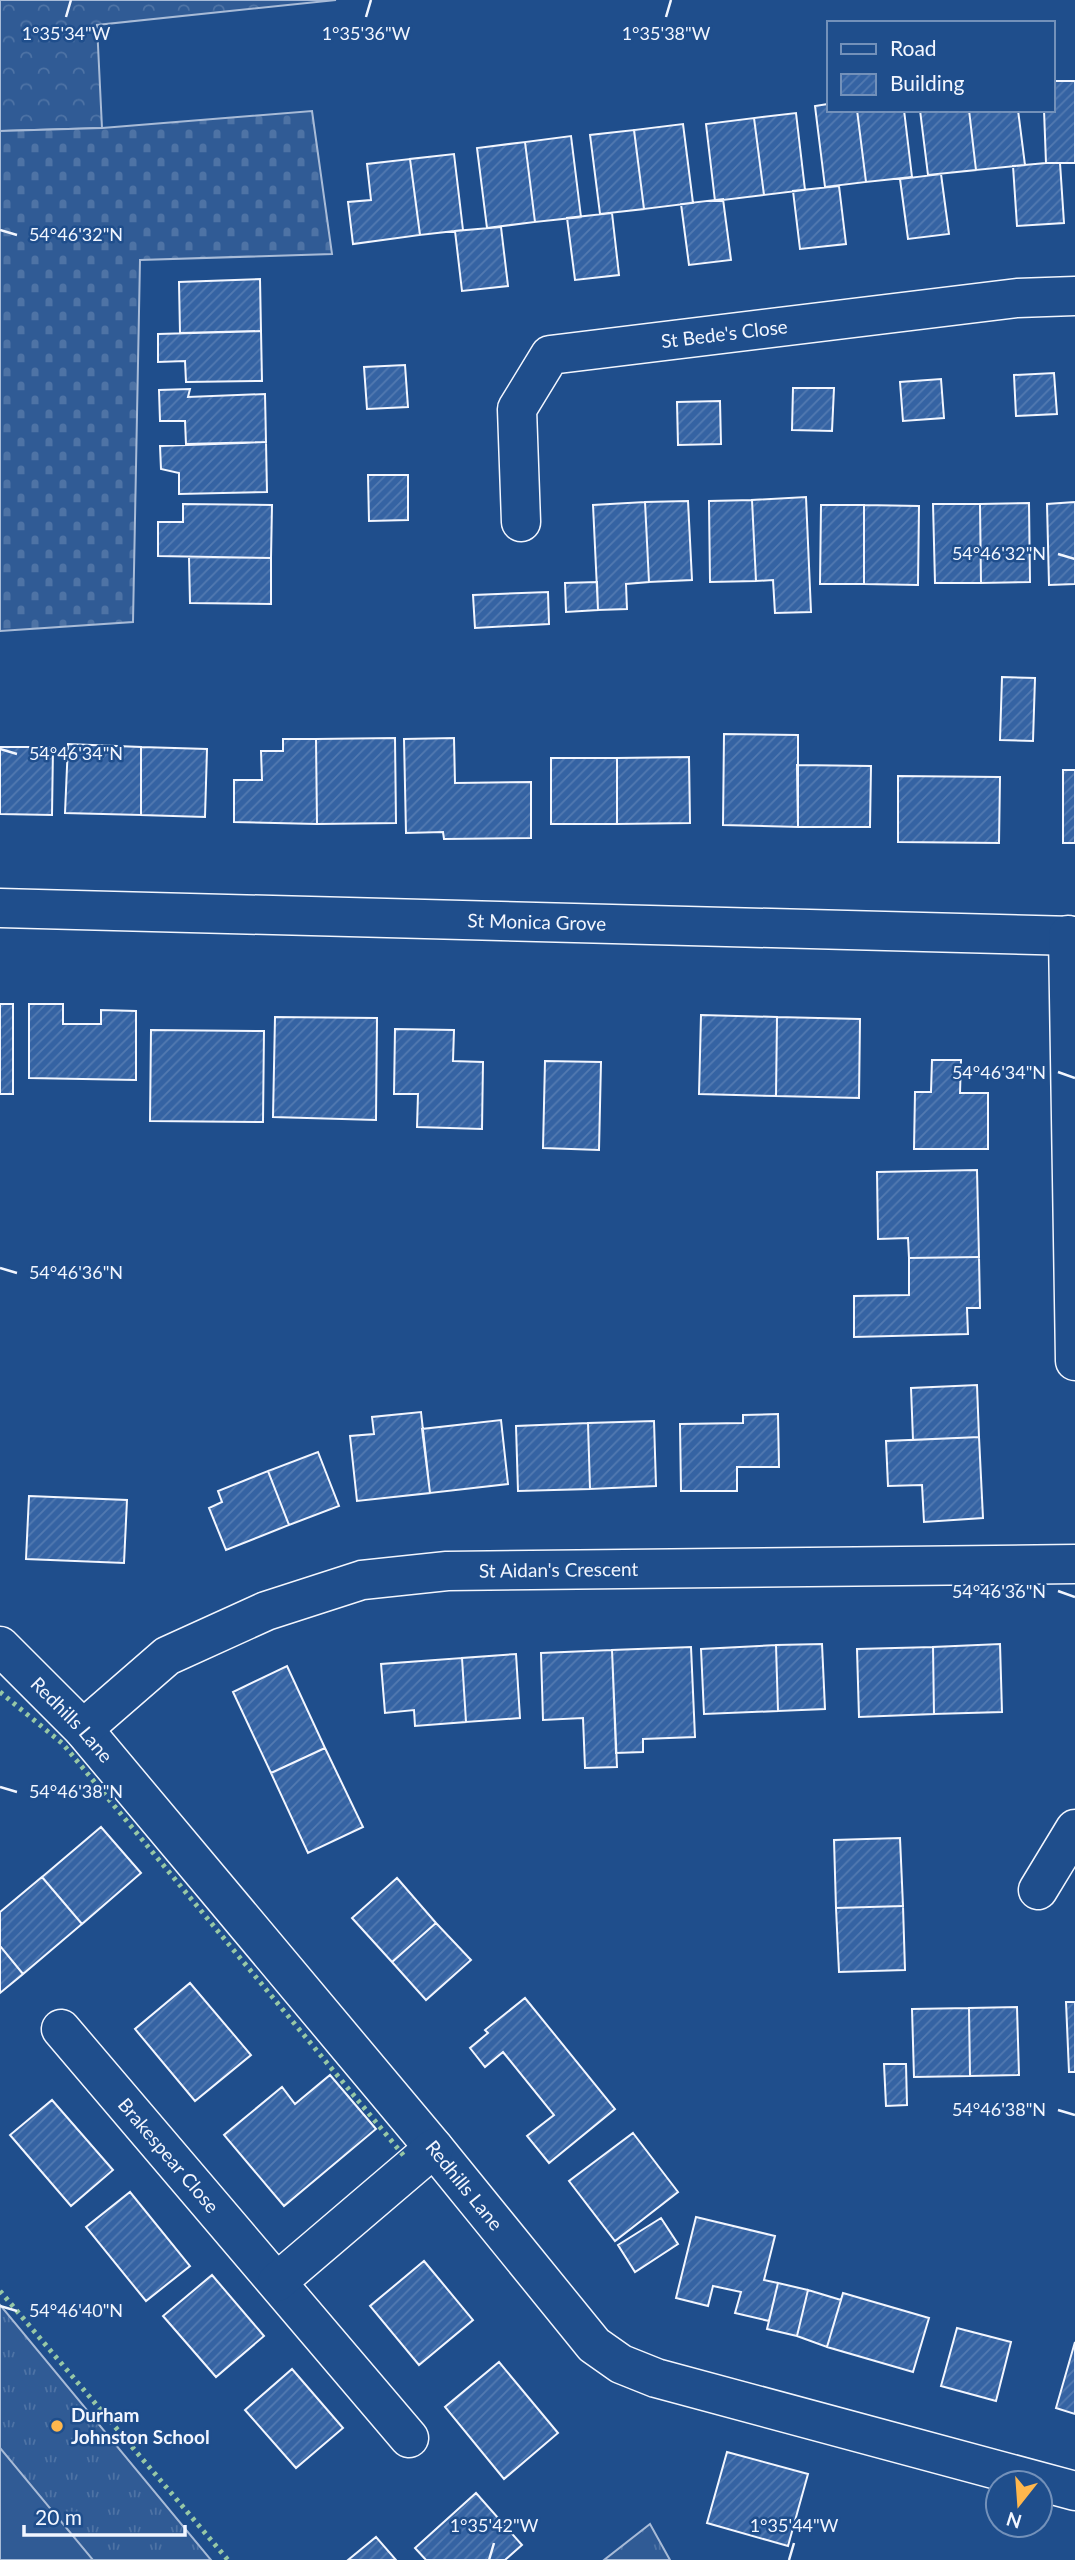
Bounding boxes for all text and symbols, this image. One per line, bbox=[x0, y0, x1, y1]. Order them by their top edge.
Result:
legend bbox=[827, 21, 1054, 112]
text: 1°35'34"W bbox=[22, 22, 111, 44]
text: 1°35'36"W bbox=[322, 22, 411, 44]
text: 1°35'38"W bbox=[622, 22, 711, 44]
text: Road bbox=[890, 35, 937, 60]
text: Building bbox=[890, 70, 965, 95]
text: 54°46'32"N bbox=[29, 223, 123, 245]
street label: St Bede's Close bbox=[660, 314, 789, 352]
text: 54°46'32"N bbox=[952, 542, 1046, 564]
text: 54°46'34"N bbox=[29, 742, 123, 764]
street label: St Monica Grove bbox=[467, 908, 606, 935]
text: 54°46'34"N bbox=[952, 1061, 1046, 1083]
text: 54°46'36"N bbox=[29, 1261, 123, 1283]
street label: St Aidan's Crescent bbox=[479, 1557, 639, 1582]
text: 54°46'36"N bbox=[952, 1580, 1046, 1602]
street label: Redhills Lane bbox=[26, 1672, 118, 1767]
text: 54°46'38"N bbox=[29, 1780, 123, 1802]
street label: Brakespear Close bbox=[114, 2093, 224, 2217]
text: 54°46'38"N bbox=[952, 2098, 1046, 2120]
street label: Redhills Lane bbox=[421, 2135, 508, 2235]
text: 54°46'40"N bbox=[29, 2299, 123, 2321]
place label: Durham Johnston School bbox=[71, 2403, 210, 2448]
marker: Durham Johnston School bbox=[49, 2418, 65, 2434]
north arrow bbox=[984, 2469, 1054, 2539]
scale bar bbox=[24, 2494, 186, 2538]
text: 20 m bbox=[35, 2504, 82, 2529]
text: N bbox=[1004, 2508, 1024, 2534]
text: 1°35'42"W bbox=[450, 2514, 539, 2536]
text: 1°35'44"W bbox=[750, 2514, 839, 2536]

